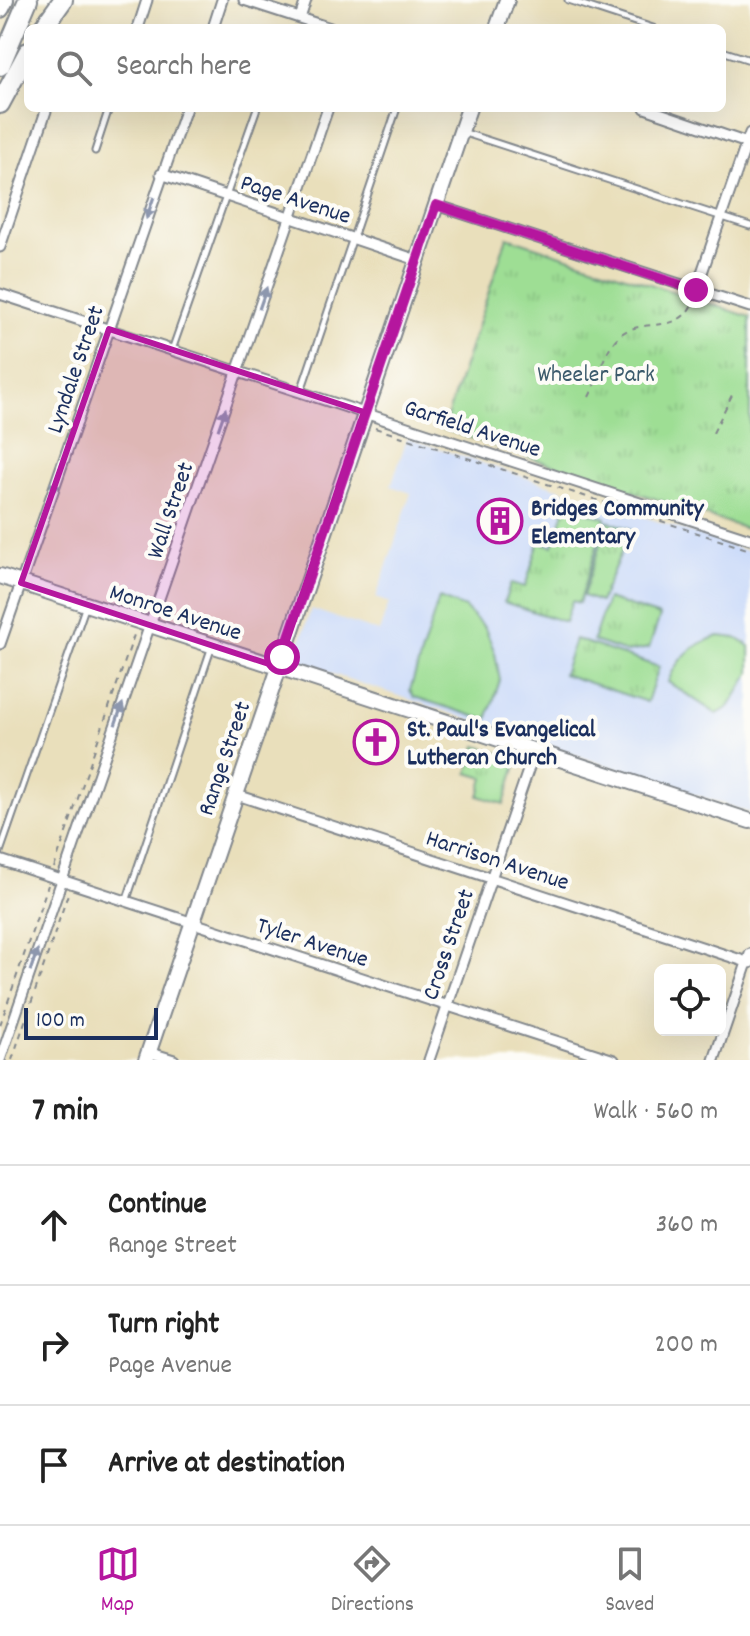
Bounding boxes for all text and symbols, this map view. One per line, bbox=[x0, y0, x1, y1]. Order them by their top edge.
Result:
search box bbox=[24, 24, 726, 112]
icon: search bbox=[52, 46, 96, 90]
text: Search here bbox=[116, 47, 252, 90]
street label: Page Avenue bbox=[235, 167, 355, 235]
one-way arrow bbox=[143, 196, 156, 220]
route end bbox=[678, 272, 714, 308]
one-way arrow bbox=[258, 286, 270, 310]
street label: Lyndale Street bbox=[39, 301, 115, 438]
park label: Wheeler Park bbox=[537, 359, 655, 393]
street label: Garfield Avenue bbox=[399, 392, 545, 468]
one-way arrow bbox=[216, 407, 228, 431]
street label: Wall Street bbox=[139, 458, 204, 564]
one-way arrow bbox=[49, 470, 61, 494]
place label: Bridges Community Elementary bbox=[531, 493, 705, 555]
building icon: Bridges Community Elementary bbox=[476, 497, 524, 545]
street label: Monroe Avenue bbox=[105, 576, 246, 651]
route start bbox=[264, 639, 300, 675]
street label: Range Street bbox=[190, 697, 261, 821]
one-way arrow bbox=[113, 702, 126, 726]
place label: St. Paul's Evangelical Lutheran Church bbox=[407, 714, 596, 776]
church icon: St. Paul's Evangelical Lutheran Church bbox=[352, 718, 400, 766]
street label: Harrison Avenue bbox=[421, 823, 573, 901]
street label: Cross Street bbox=[415, 885, 485, 1005]
street label: Tyler Avenue bbox=[252, 910, 372, 978]
one-way arrow bbox=[28, 947, 40, 971]
map controls bbox=[654, 964, 726, 1036]
button: locate bbox=[654, 964, 726, 1036]
scale bar bbox=[24, 1004, 158, 1040]
text: 100 m bbox=[36, 1006, 85, 1037]
text: 7 min bbox=[32, 1088, 98, 1137]
text: Walk · 560 m bbox=[593, 1094, 718, 1131]
text: Continue bbox=[108, 1185, 207, 1228]
icon: ahead bbox=[32, 1203, 76, 1247]
text: 360 m bbox=[656, 1207, 718, 1244]
text: Range Street bbox=[108, 1228, 237, 1265]
text: Turn right bbox=[108, 1305, 219, 1348]
icon: right bbox=[32, 1323, 76, 1367]
text: 200 m bbox=[654, 1327, 718, 1364]
text: Page Avenue bbox=[108, 1348, 232, 1385]
icon: arrive bbox=[32, 1443, 76, 1487]
text: Arrive at destination bbox=[108, 1444, 345, 1487]
tab: Map bbox=[96, 1542, 140, 1621]
tab: Directions bbox=[331, 1542, 414, 1621]
tab: Saved bbox=[605, 1542, 654, 1621]

